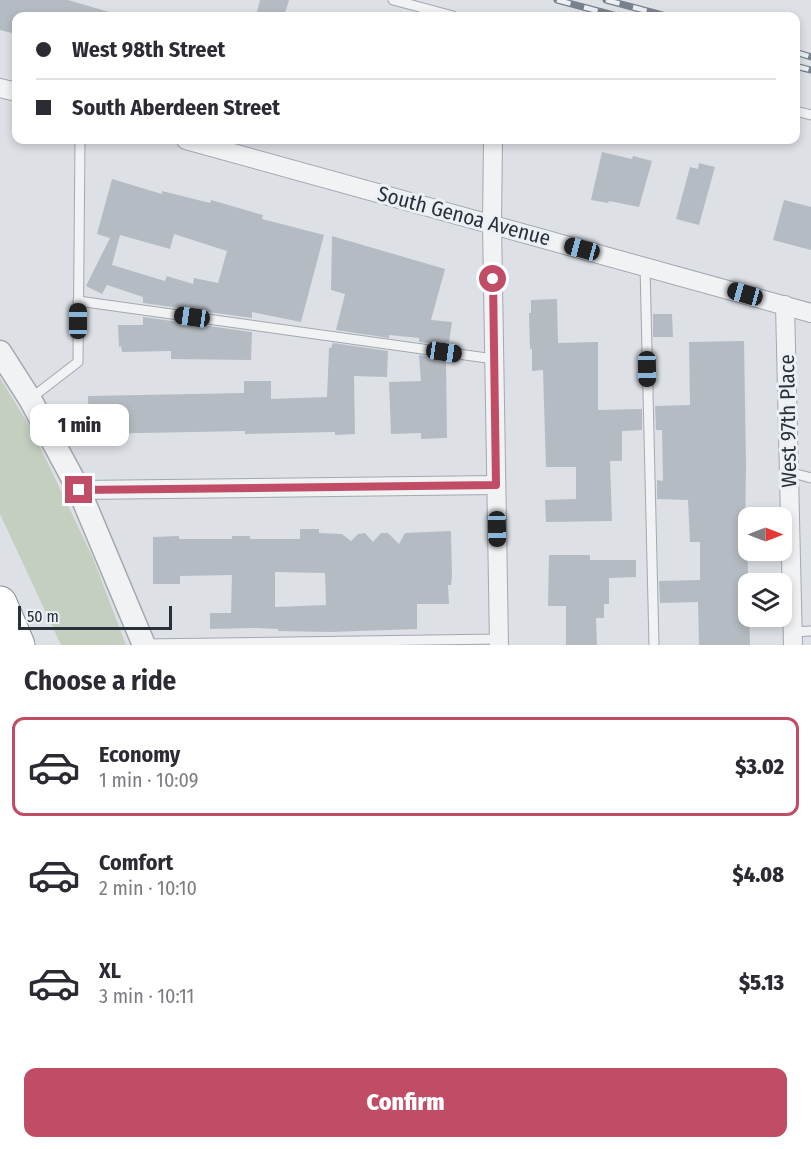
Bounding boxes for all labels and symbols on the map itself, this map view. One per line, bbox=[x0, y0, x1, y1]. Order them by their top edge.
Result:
street label: South Genoa Avenue bbox=[375, 180, 553, 252]
car bbox=[562, 236, 602, 262]
route start bbox=[479, 265, 506, 292]
car bbox=[725, 280, 765, 308]
car bbox=[69, 303, 87, 339]
car bbox=[173, 306, 211, 328]
car bbox=[425, 341, 463, 363]
car bbox=[638, 351, 656, 387]
street label: West 97th Place bbox=[774, 354, 802, 488]
callout: 1 min bbox=[29, 403, 128, 445]
route end bbox=[65, 476, 92, 503]
north arrow bbox=[738, 507, 792, 561]
car bbox=[488, 511, 506, 547]
scale bar bbox=[18, 603, 172, 630]

